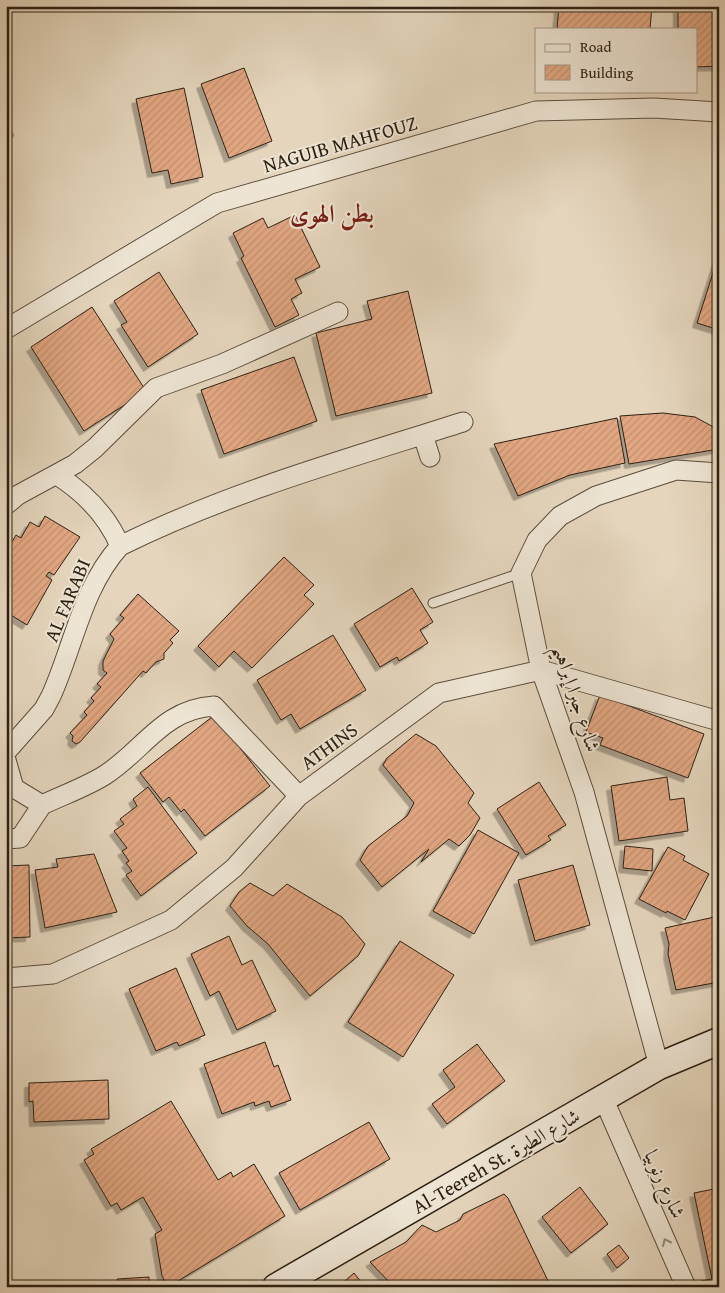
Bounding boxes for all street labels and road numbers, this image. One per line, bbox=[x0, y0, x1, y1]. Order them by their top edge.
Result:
street label: NAGUIB MAHFOUZ bbox=[259, 108, 420, 179]
street label: AL FARABI bbox=[36, 554, 97, 646]
street label: شارع جبرا إبراهيم bbox=[541, 641, 608, 757]
street label: ATHINS bbox=[294, 715, 363, 776]
street label: Al-Teereh St. شارع الطيرة bbox=[407, 1101, 587, 1224]
street label: شارع رنوبيا bbox=[634, 1145, 693, 1224]

